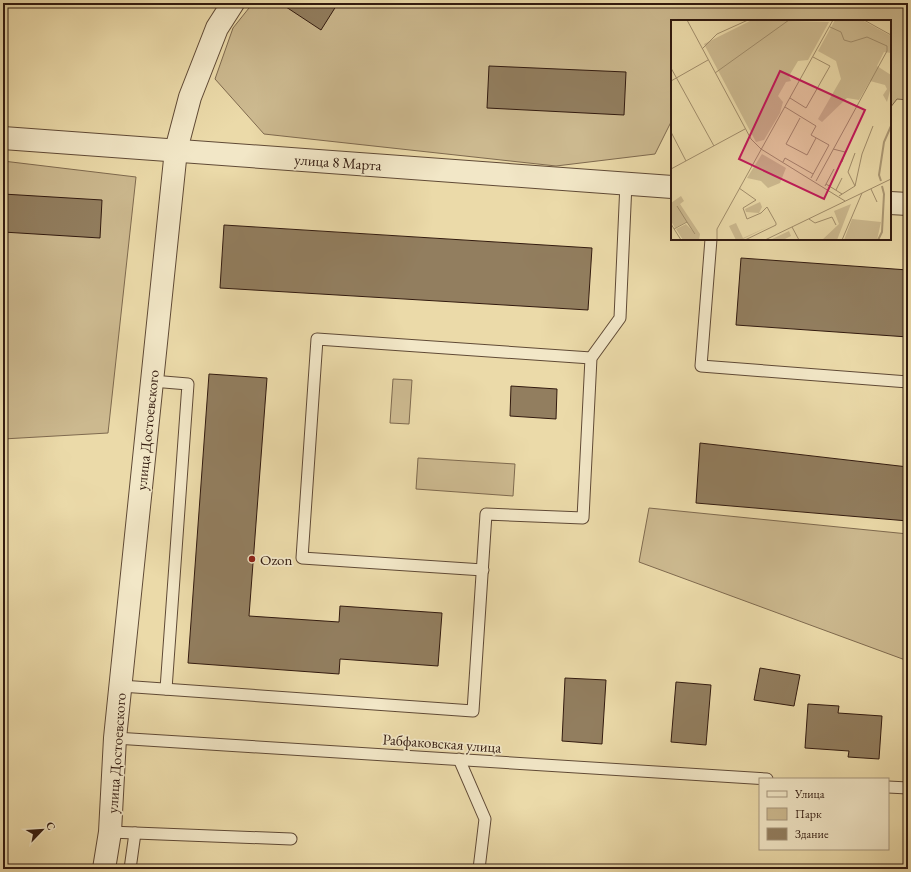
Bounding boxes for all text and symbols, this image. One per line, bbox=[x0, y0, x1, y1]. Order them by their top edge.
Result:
inset map bbox=[671, 20, 891, 240]
street label: улица 8 Марта bbox=[294, 149, 382, 175]
street label: улица Достоевского bbox=[131, 369, 163, 491]
place label: Ozon bbox=[260, 550, 293, 569]
marker: Ozon bbox=[247, 554, 257, 564]
street label: улица Достоевского bbox=[102, 692, 130, 814]
street label: Рабфаковская улица bbox=[382, 729, 502, 757]
legend bbox=[759, 778, 889, 850]
text: Улица bbox=[794, 786, 825, 802]
text: Парк bbox=[795, 806, 822, 822]
north arrow bbox=[22, 810, 62, 850]
text: С bbox=[43, 819, 59, 832]
text: Здание bbox=[795, 826, 829, 842]

